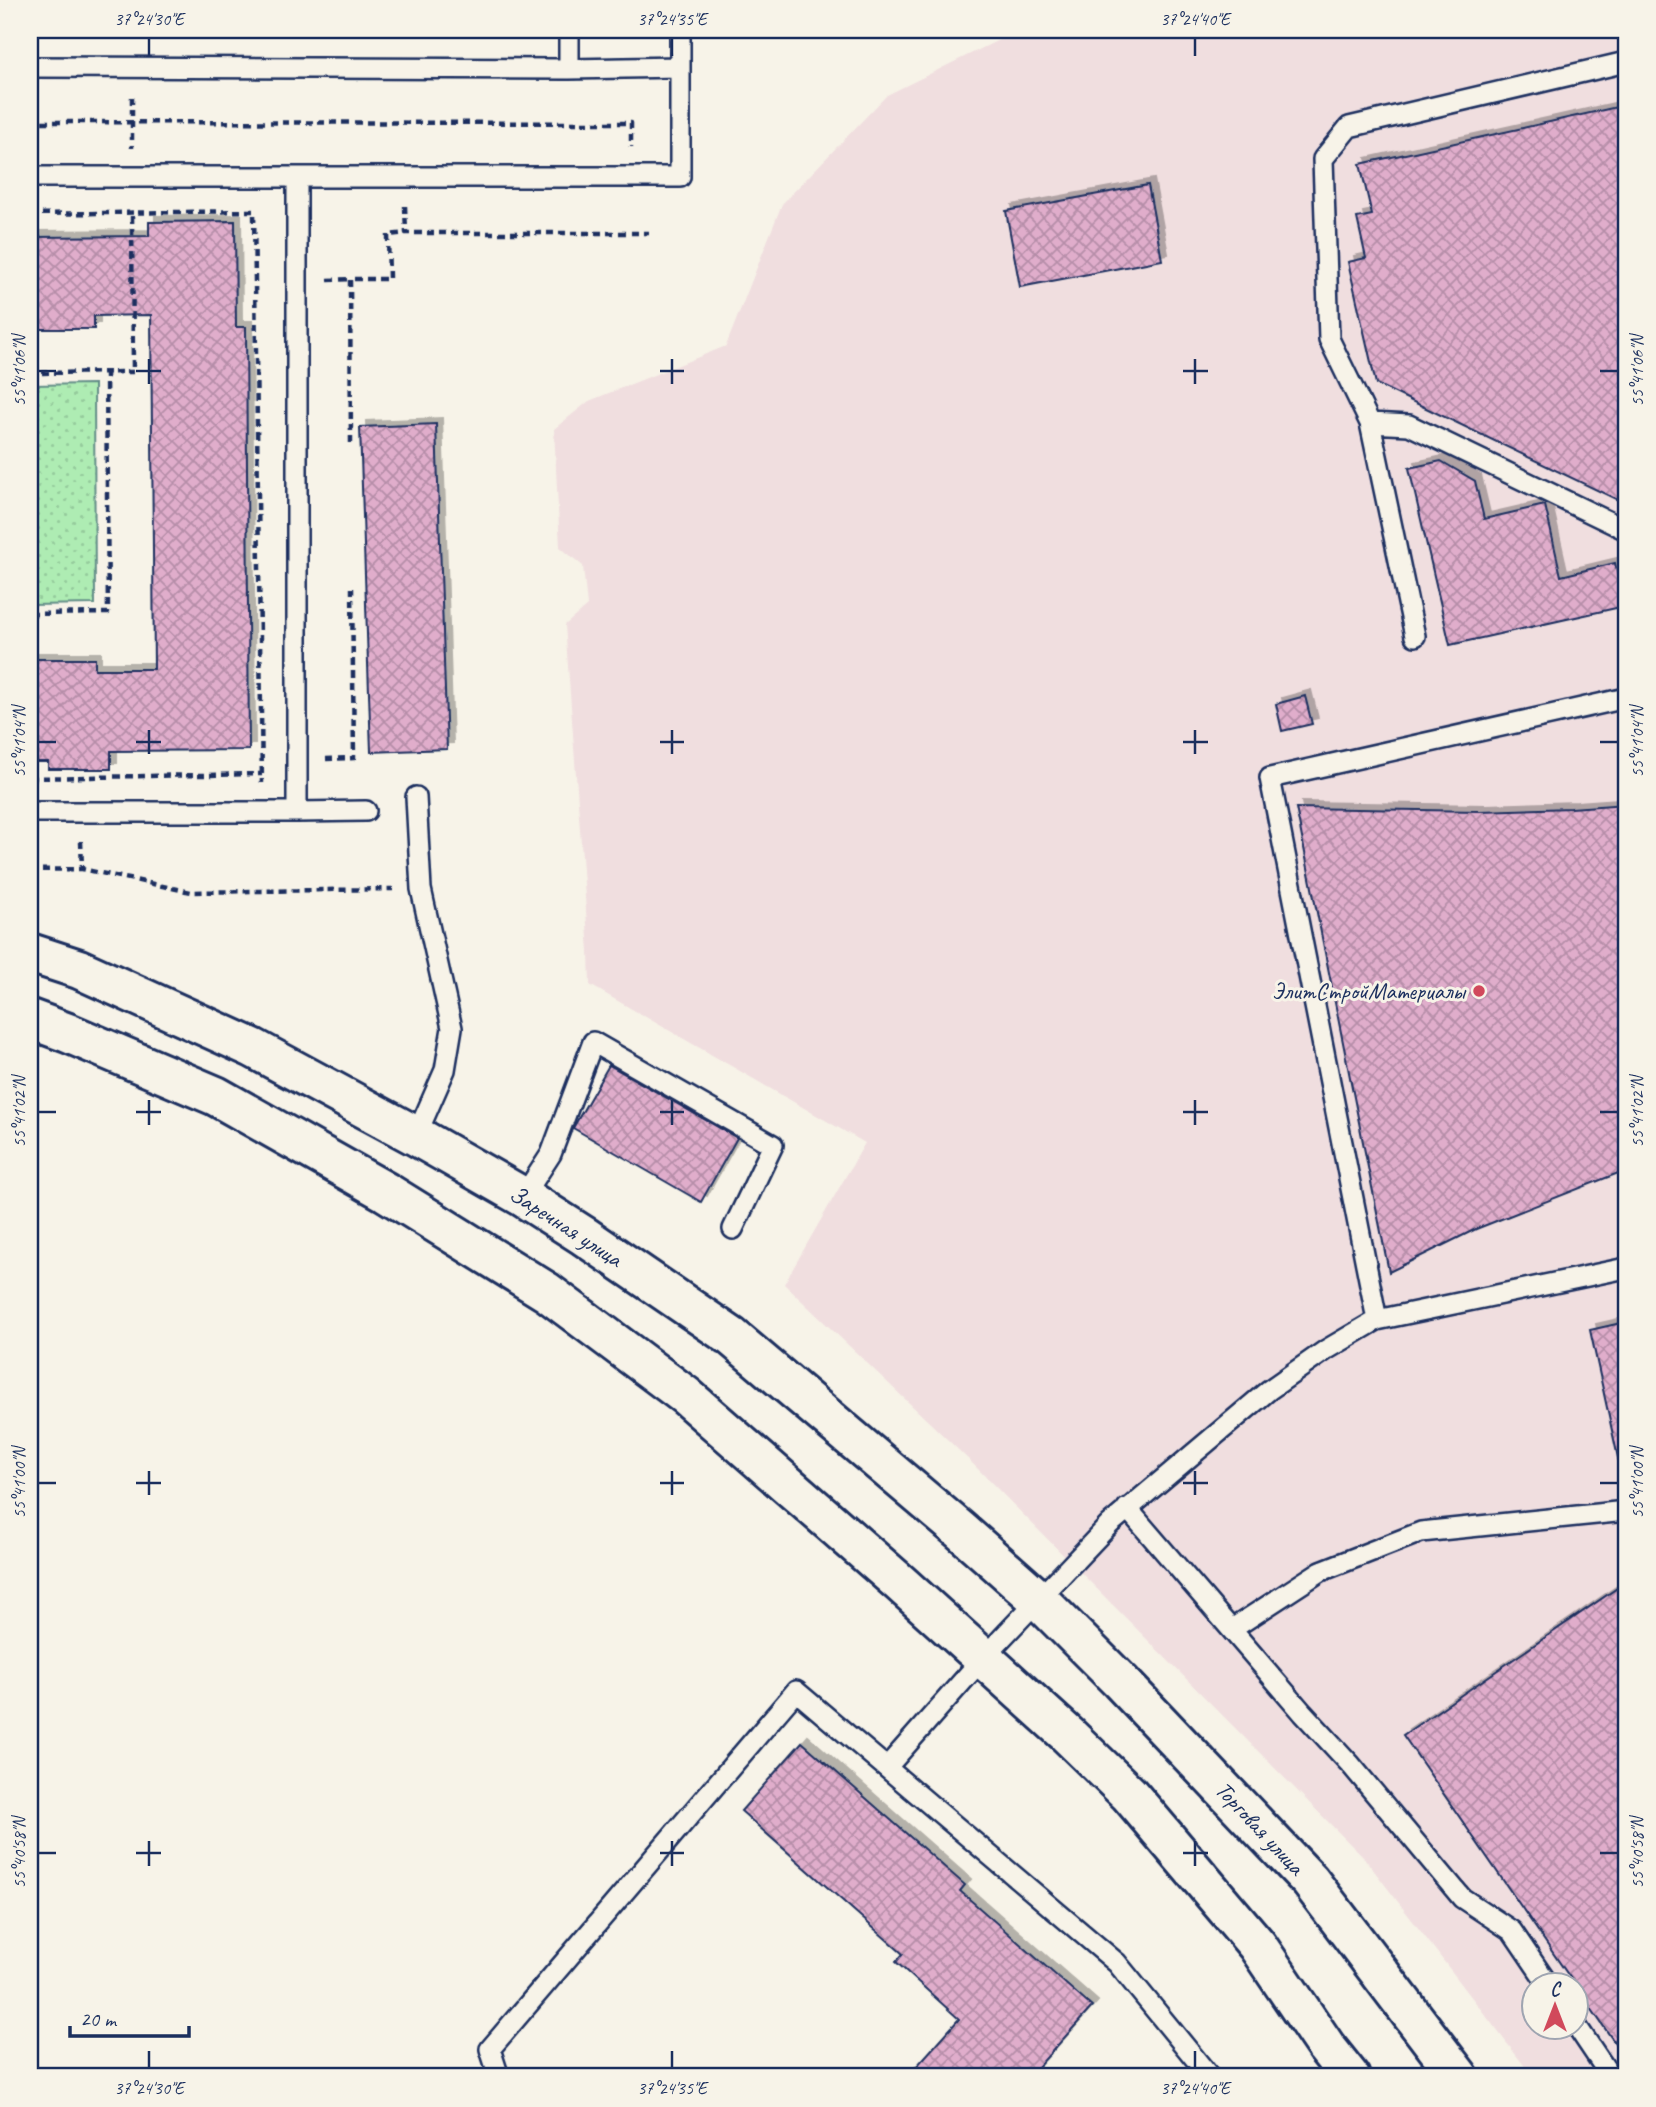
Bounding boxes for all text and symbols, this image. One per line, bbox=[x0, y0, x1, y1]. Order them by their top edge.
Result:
text: 37°24'30"E bbox=[114, 8, 186, 30]
text: 37°24'35"E bbox=[637, 8, 709, 30]
text: 37°24'40"E bbox=[1160, 8, 1232, 30]
text: 55°41'06"N bbox=[8, 332, 30, 406]
text: 55°41'06"N bbox=[1626, 332, 1648, 406]
text: 55°41'04"N bbox=[8, 703, 30, 777]
text: 55°41'04"N bbox=[1626, 703, 1648, 777]
place label: ЭлитСтройМатериалы bbox=[1272, 976, 1467, 1006]
marker: ЭлитСтройМатериалы bbox=[1471, 983, 1487, 999]
text: 55°41'02"N bbox=[8, 1073, 30, 1147]
text: 55°41'02"N bbox=[1626, 1073, 1648, 1147]
street label: Заречная улица bbox=[504, 1178, 629, 1274]
text: 55°41'00"N bbox=[8, 1444, 30, 1518]
text: 55°41'00"N bbox=[1626, 1444, 1648, 1518]
street label: Торговая улица bbox=[1209, 1775, 1312, 1882]
text: 55°40'58"N bbox=[8, 1814, 30, 1888]
text: 55°40'58"N bbox=[1626, 1814, 1648, 1888]
north arrow bbox=[1520, 1970, 1590, 2040]
text: С bbox=[1550, 1978, 1562, 2002]
scale bar bbox=[70, 1995, 189, 2039]
text: 20 m bbox=[80, 2006, 118, 2032]
text: 37°24'30"E bbox=[114, 2077, 186, 2099]
text: 37°24'35"E bbox=[637, 2077, 709, 2099]
text: 37°24'40"E bbox=[1160, 2077, 1232, 2099]

